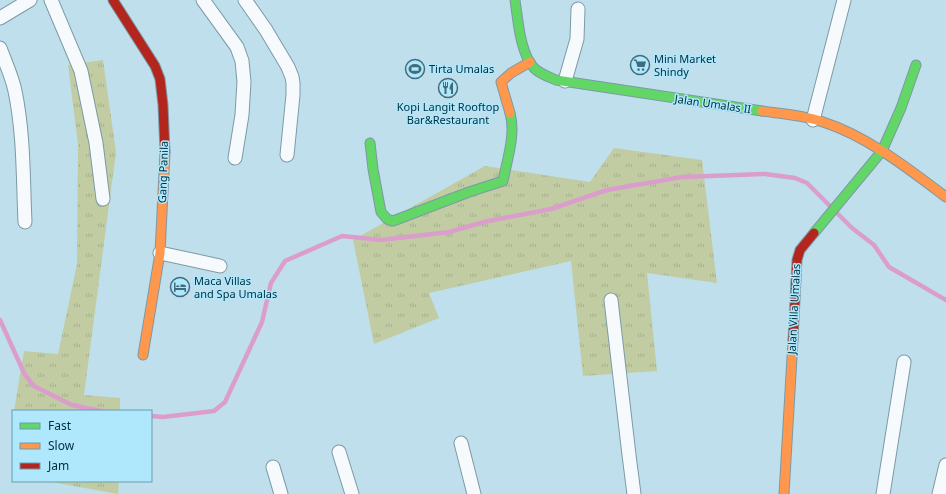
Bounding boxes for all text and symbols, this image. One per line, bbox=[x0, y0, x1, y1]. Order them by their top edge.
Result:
place label: Mini Market Shindy bbox=[654, 51, 716, 79]
supermarket icon: Mini Market Shindy bbox=[629, 54, 651, 76]
sports icon: Tirta Umalas bbox=[404, 58, 426, 80]
place label: Tirta Umalas bbox=[429, 61, 494, 76]
restaurant icon: Kopi Langit Rooftop Bar&Restaurant bbox=[437, 77, 459, 99]
street label: Jalan Umalas II bbox=[673, 91, 752, 116]
place label: Kopi Langit Rooftop Bar&Restaurant bbox=[397, 99, 499, 127]
street label: Gang Panila bbox=[154, 141, 171, 203]
street label: Jalan Villa Umalas bbox=[784, 263, 803, 356]
place label: Maca Villas and Spa Umalas bbox=[194, 273, 277, 301]
hotel icon: Maca Villas and Spa Umalas bbox=[169, 276, 191, 298]
legend bbox=[12, 410, 152, 482]
text: Fast bbox=[48, 417, 72, 434]
text: Slow bbox=[48, 437, 75, 454]
text: Jam bbox=[47, 457, 69, 474]

